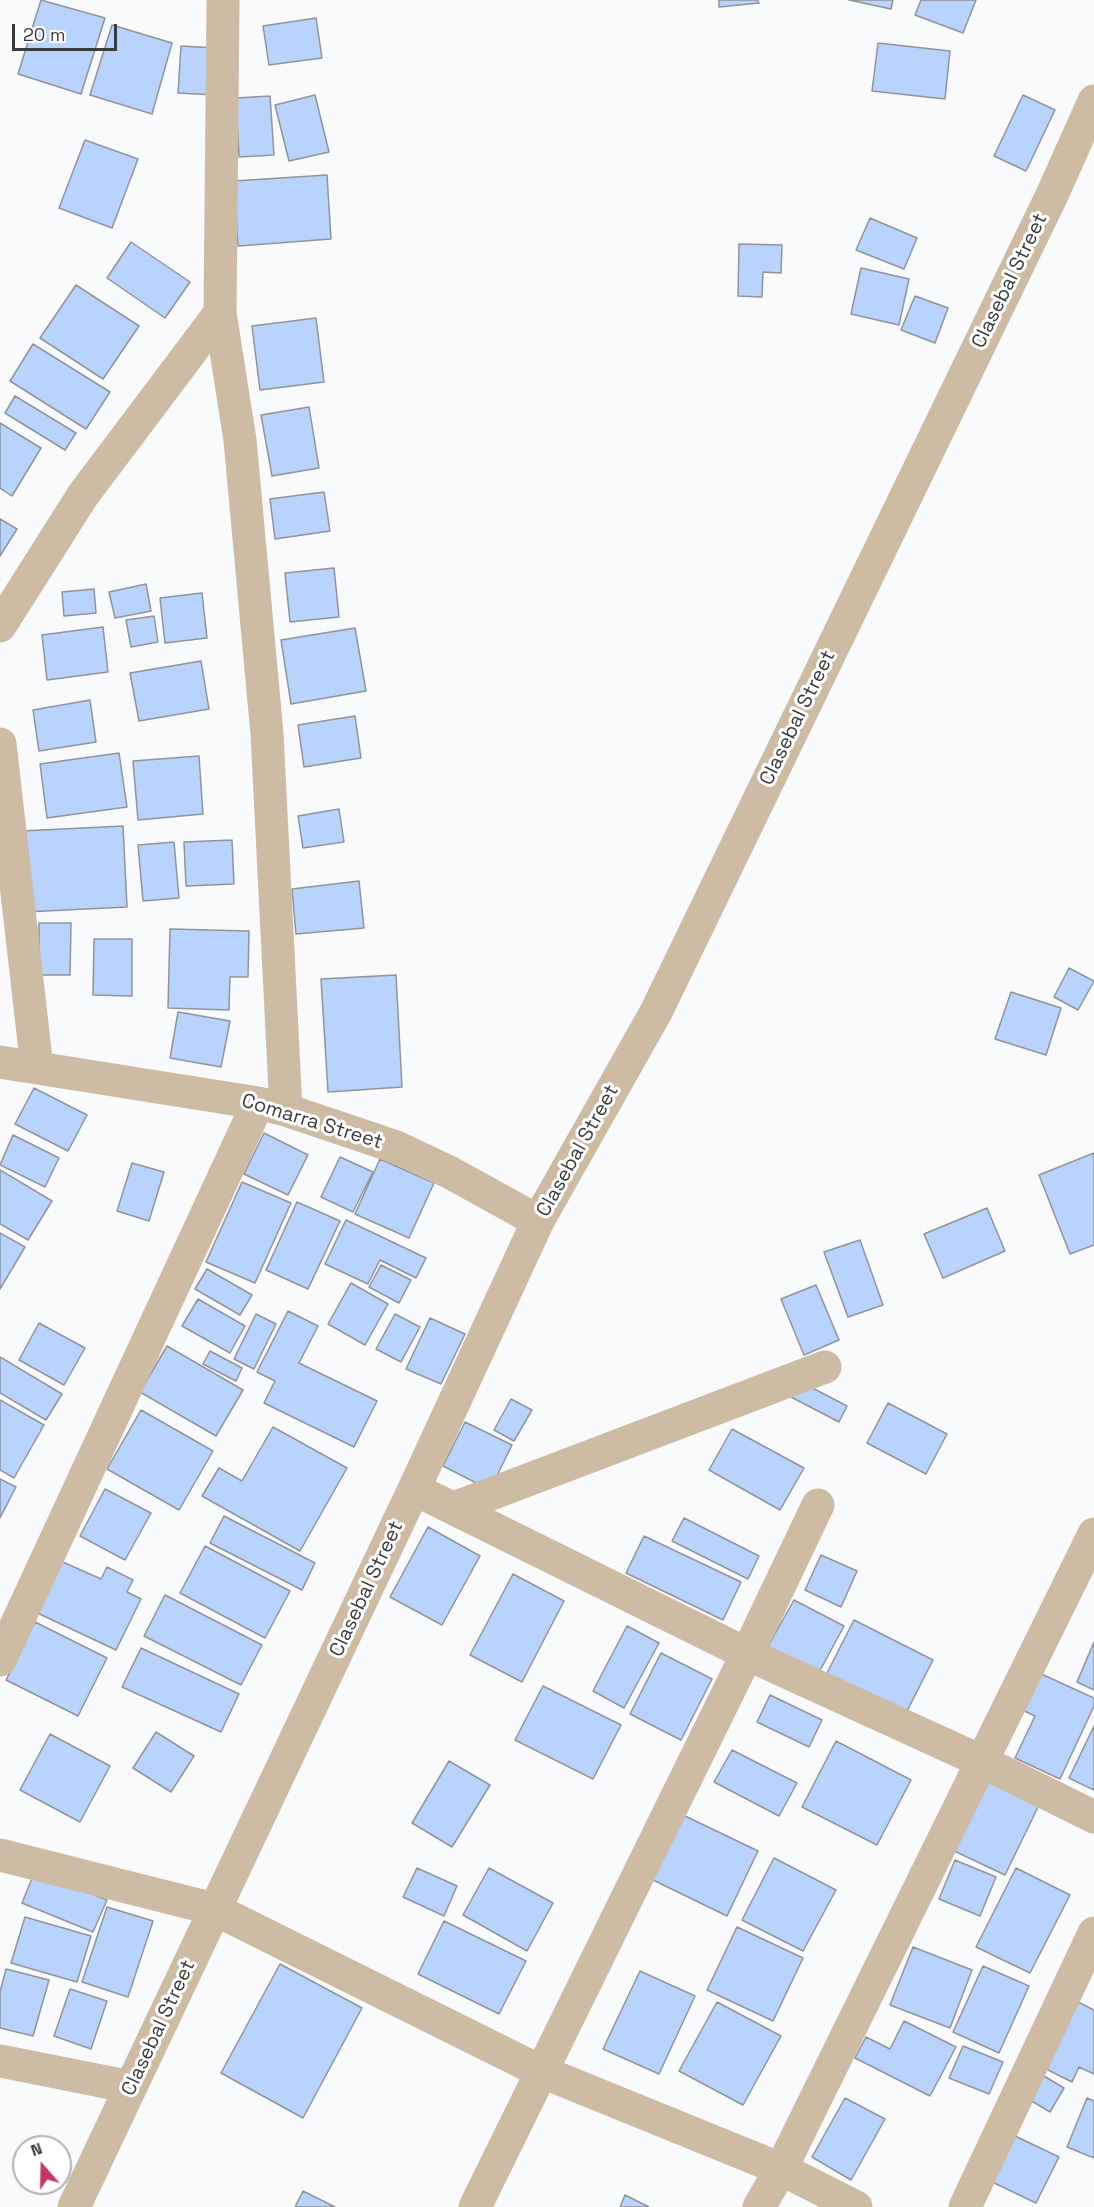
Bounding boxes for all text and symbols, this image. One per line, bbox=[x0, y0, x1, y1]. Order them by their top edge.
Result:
scale bar bbox=[15, 12, 120, 50]
text: 20 m bbox=[23, 23, 66, 46]
street label: Clasebal Street bbox=[967, 210, 1053, 352]
street label: Clasebal Street bbox=[755, 647, 841, 789]
street label: Clasebal Street bbox=[532, 1081, 624, 1221]
street label: Comarra Street bbox=[238, 1089, 386, 1155]
street label: Clasebal Street bbox=[325, 1517, 409, 1661]
street label: Clasebal Street bbox=[117, 1956, 201, 2100]
north arrow bbox=[12, 2135, 72, 2195]
text: N bbox=[28, 2138, 45, 2161]

